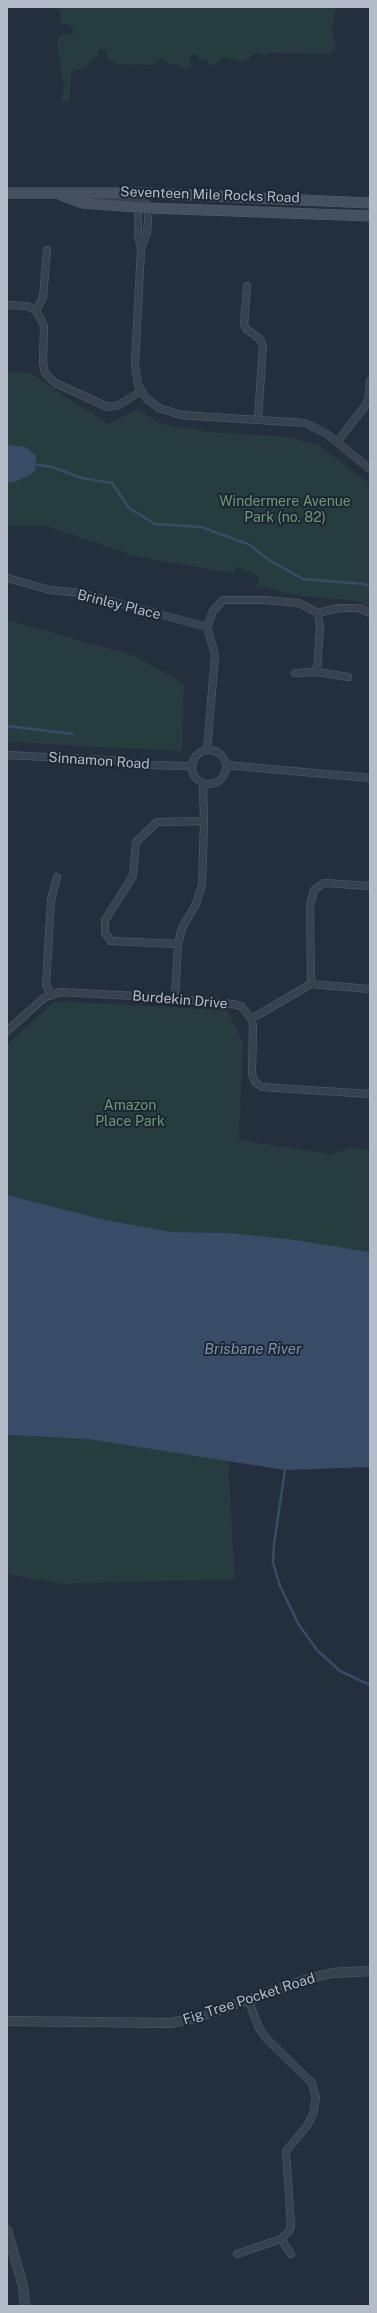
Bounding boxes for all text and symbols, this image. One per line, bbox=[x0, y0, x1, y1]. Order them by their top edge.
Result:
street label: Seventeen Mile Rocks Road bbox=[120, 183, 300, 207]
park label: Windermere Avenue Park (no. 82) bbox=[219, 494, 351, 526]
street label: Brinley Place bbox=[76, 587, 162, 623]
street label: Sinnamon Road bbox=[48, 749, 150, 773]
street label: Burdekin Drive bbox=[132, 987, 228, 1013]
park label: Amazon Place Park bbox=[95, 1098, 165, 1130]
water label: Brisbane River bbox=[204, 1340, 302, 1358]
street label: Fig Tree Pocket Road bbox=[181, 1970, 317, 2028]

